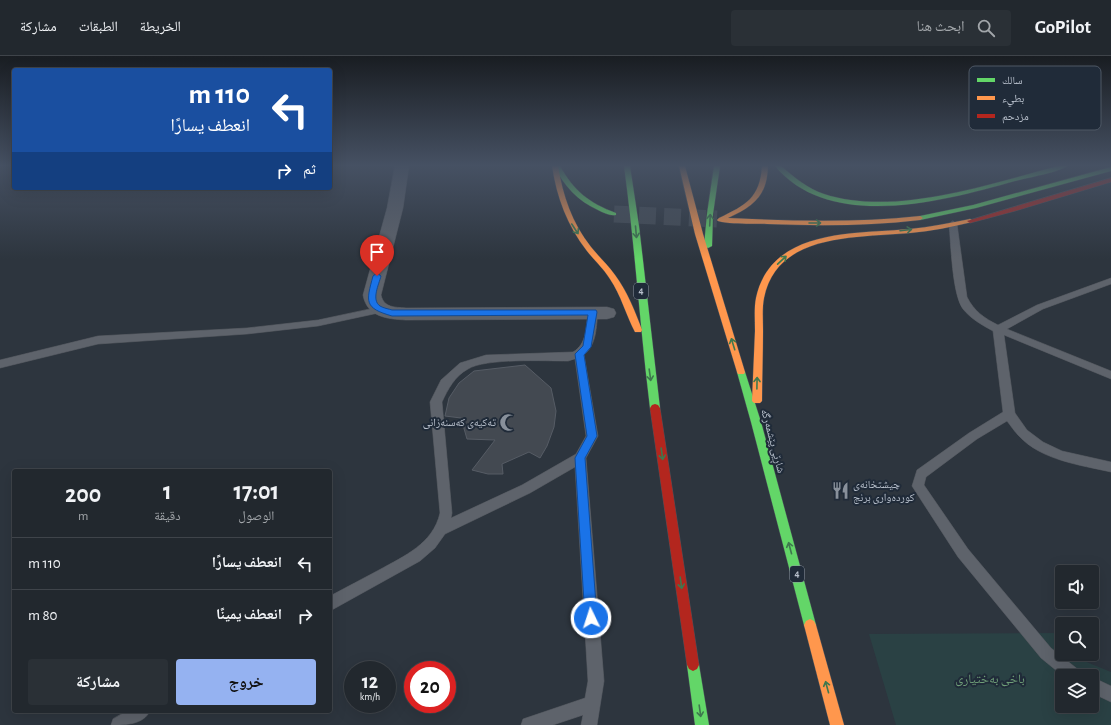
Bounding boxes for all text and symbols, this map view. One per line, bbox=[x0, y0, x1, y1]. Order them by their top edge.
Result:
search box bbox=[731, 10, 1011, 46]
icon: search bbox=[975, 17, 997, 39]
text: GoPilot bbox=[1035, 18, 1091, 37]
text: ابحث هنا bbox=[916, 19, 965, 34]
text: مشاركة bbox=[20, 20, 57, 34]
text: الطبقات bbox=[79, 20, 118, 34]
text: الخريطة bbox=[140, 20, 181, 34]
legend bbox=[969, 66, 1101, 130]
text: سالك bbox=[1002, 75, 1022, 86]
text: 110 m bbox=[188, 81, 250, 109]
icon: left bbox=[264, 84, 316, 136]
text: بطيء bbox=[1002, 93, 1024, 107]
text: مزدحم bbox=[1002, 111, 1029, 124]
text: انعطف يسارًا bbox=[170, 117, 250, 135]
icon: right bbox=[273, 160, 295, 182]
text: ثم bbox=[303, 162, 316, 177]
one-way arrow bbox=[706, 214, 713, 227]
one-way arrow bbox=[808, 219, 821, 227]
one-way arrow bbox=[571, 223, 579, 235]
one-way arrow bbox=[632, 225, 640, 238]
one-way arrow bbox=[899, 227, 912, 234]
pin bbox=[360, 235, 394, 276]
icon: arrive bbox=[366, 241, 388, 263]
one-way arrow bbox=[777, 255, 787, 265]
road number: 4 bbox=[634, 283, 648, 299]
one-way arrow bbox=[729, 338, 736, 351]
one-way arrow bbox=[646, 368, 654, 381]
one-way arrow bbox=[753, 377, 761, 390]
street label: شاڕێی پێشمەرگە bbox=[756, 408, 787, 475]
mosque icon: تەکیەی کەسنەزانی bbox=[499, 412, 519, 432]
place label: تەکیەی کەسنەزانی bbox=[423, 417, 497, 429]
one-way arrow bbox=[658, 447, 666, 460]
place label: چيشتخانەی کوردەواری برنج bbox=[853, 479, 915, 504]
text: 1 bbox=[163, 480, 172, 504]
text: 17:01 bbox=[233, 480, 279, 504]
restaurant icon: چيشتخانەی کوردەواری برنج bbox=[830, 480, 850, 500]
text: 200 bbox=[65, 483, 101, 507]
text: m bbox=[78, 510, 88, 523]
text: دقيقة bbox=[154, 510, 181, 523]
text: الوصول bbox=[238, 510, 274, 523]
one-way arrow bbox=[786, 542, 793, 555]
icon: left bbox=[294, 553, 316, 575]
text: انعطف يسارًا bbox=[212, 555, 282, 570]
text: 110 m bbox=[28, 556, 61, 571]
map controls bbox=[1055, 565, 1099, 713]
button: sound bbox=[1055, 565, 1099, 609]
road number: 4 bbox=[790, 566, 804, 582]
one-way arrow bbox=[677, 576, 685, 589]
position arrow bbox=[570, 597, 612, 639]
icon: right bbox=[294, 605, 316, 627]
text: انعطف يمينًا bbox=[216, 607, 282, 622]
text: 80 m bbox=[28, 608, 58, 623]
button: search bbox=[1055, 617, 1099, 661]
button: مشاركة bbox=[28, 659, 168, 705]
button: خروج bbox=[176, 659, 316, 705]
speed limit sign: 20 bbox=[404, 661, 456, 713]
button: layers bbox=[1055, 669, 1099, 713]
text: 12 bbox=[362, 672, 378, 692]
park label: باخی بەختیاری bbox=[955, 673, 1025, 687]
one-way arrow bbox=[823, 681, 830, 694]
text: km/h bbox=[360, 692, 380, 702]
one-way arrow bbox=[696, 704, 704, 717]

